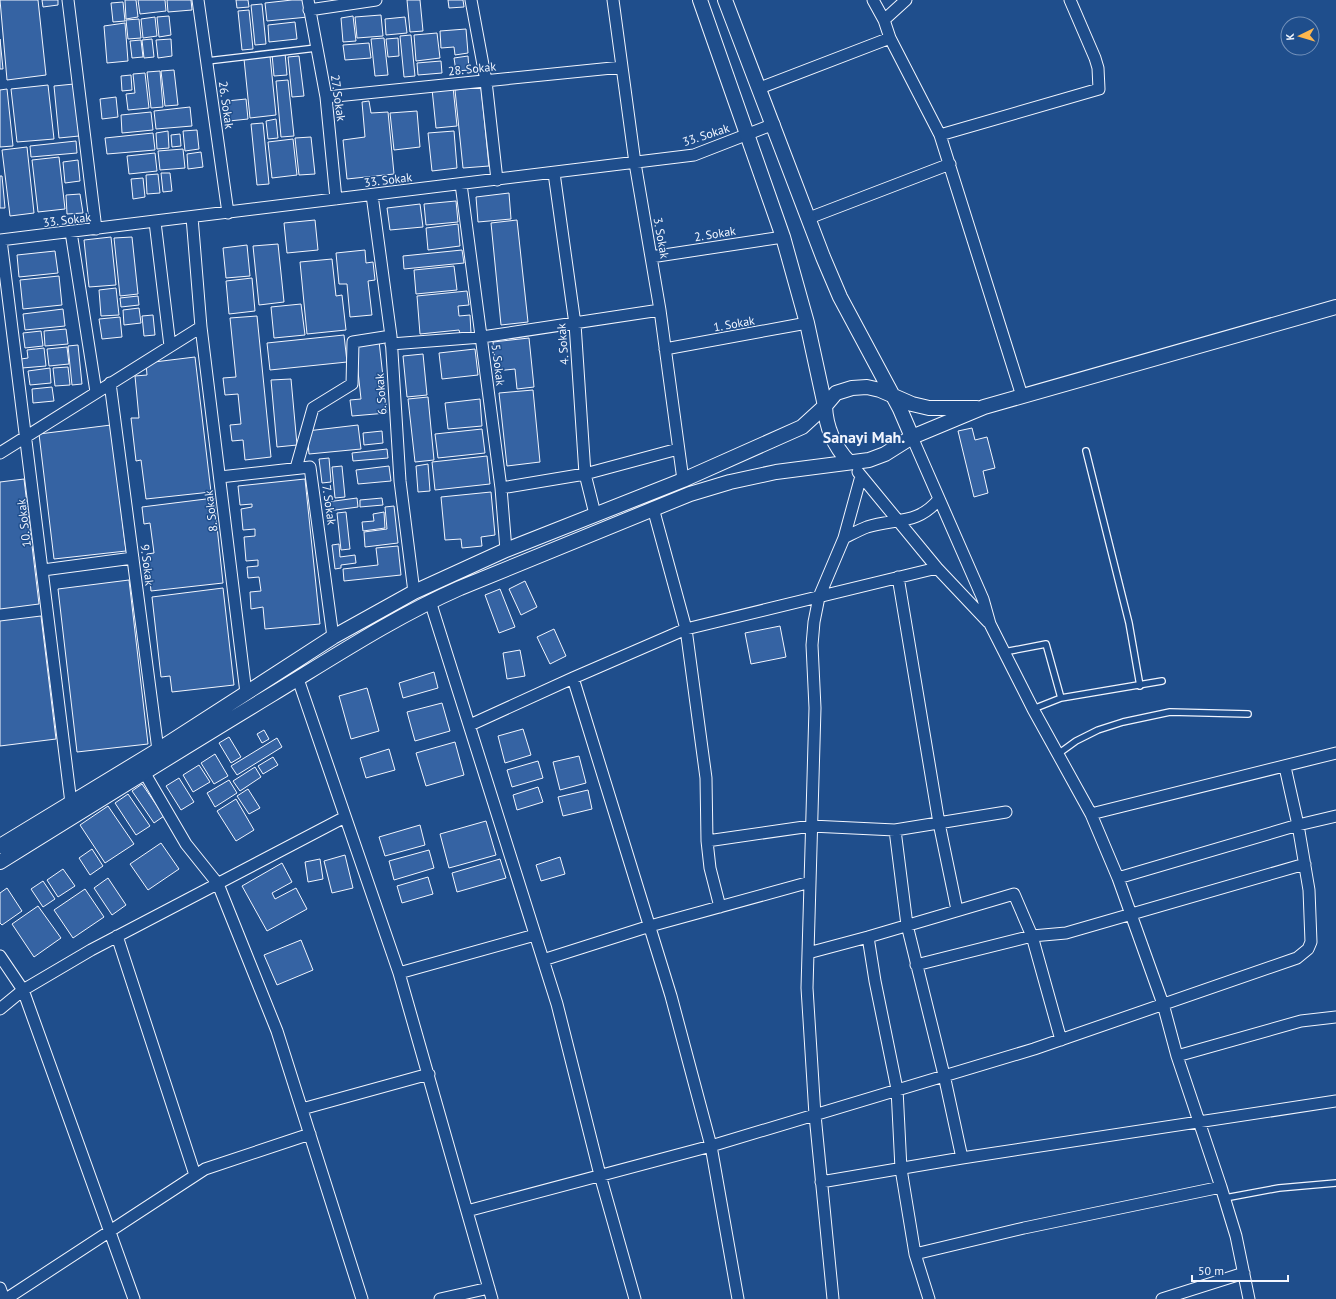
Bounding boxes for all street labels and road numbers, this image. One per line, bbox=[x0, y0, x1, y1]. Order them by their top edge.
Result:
street label: 28. Sokak bbox=[447, 59, 497, 78]
street label: 27. Sokak bbox=[328, 74, 349, 122]
street label: 26. Sokak bbox=[216, 80, 237, 130]
street label: 33. Sokak bbox=[681, 120, 731, 149]
street label: 33. Sokak bbox=[363, 169, 413, 190]
street label: 33. Sokak bbox=[42, 209, 92, 230]
street label: 3. Sokak bbox=[650, 216, 673, 260]
street label: 2. Sokak bbox=[693, 223, 737, 244]
street label: 1. Sokak bbox=[712, 312, 756, 335]
street label: 4. Sokak bbox=[553, 322, 572, 365]
street label: 5. Sokak bbox=[489, 343, 509, 387]
street label: 6. Sokak bbox=[372, 373, 389, 415]
street label: 7. Sokak bbox=[319, 484, 340, 526]
street label: 8. Sokak bbox=[200, 489, 220, 533]
street label: 10. Sokak bbox=[13, 498, 34, 548]
street label: 9. Sokak bbox=[138, 543, 158, 587]

